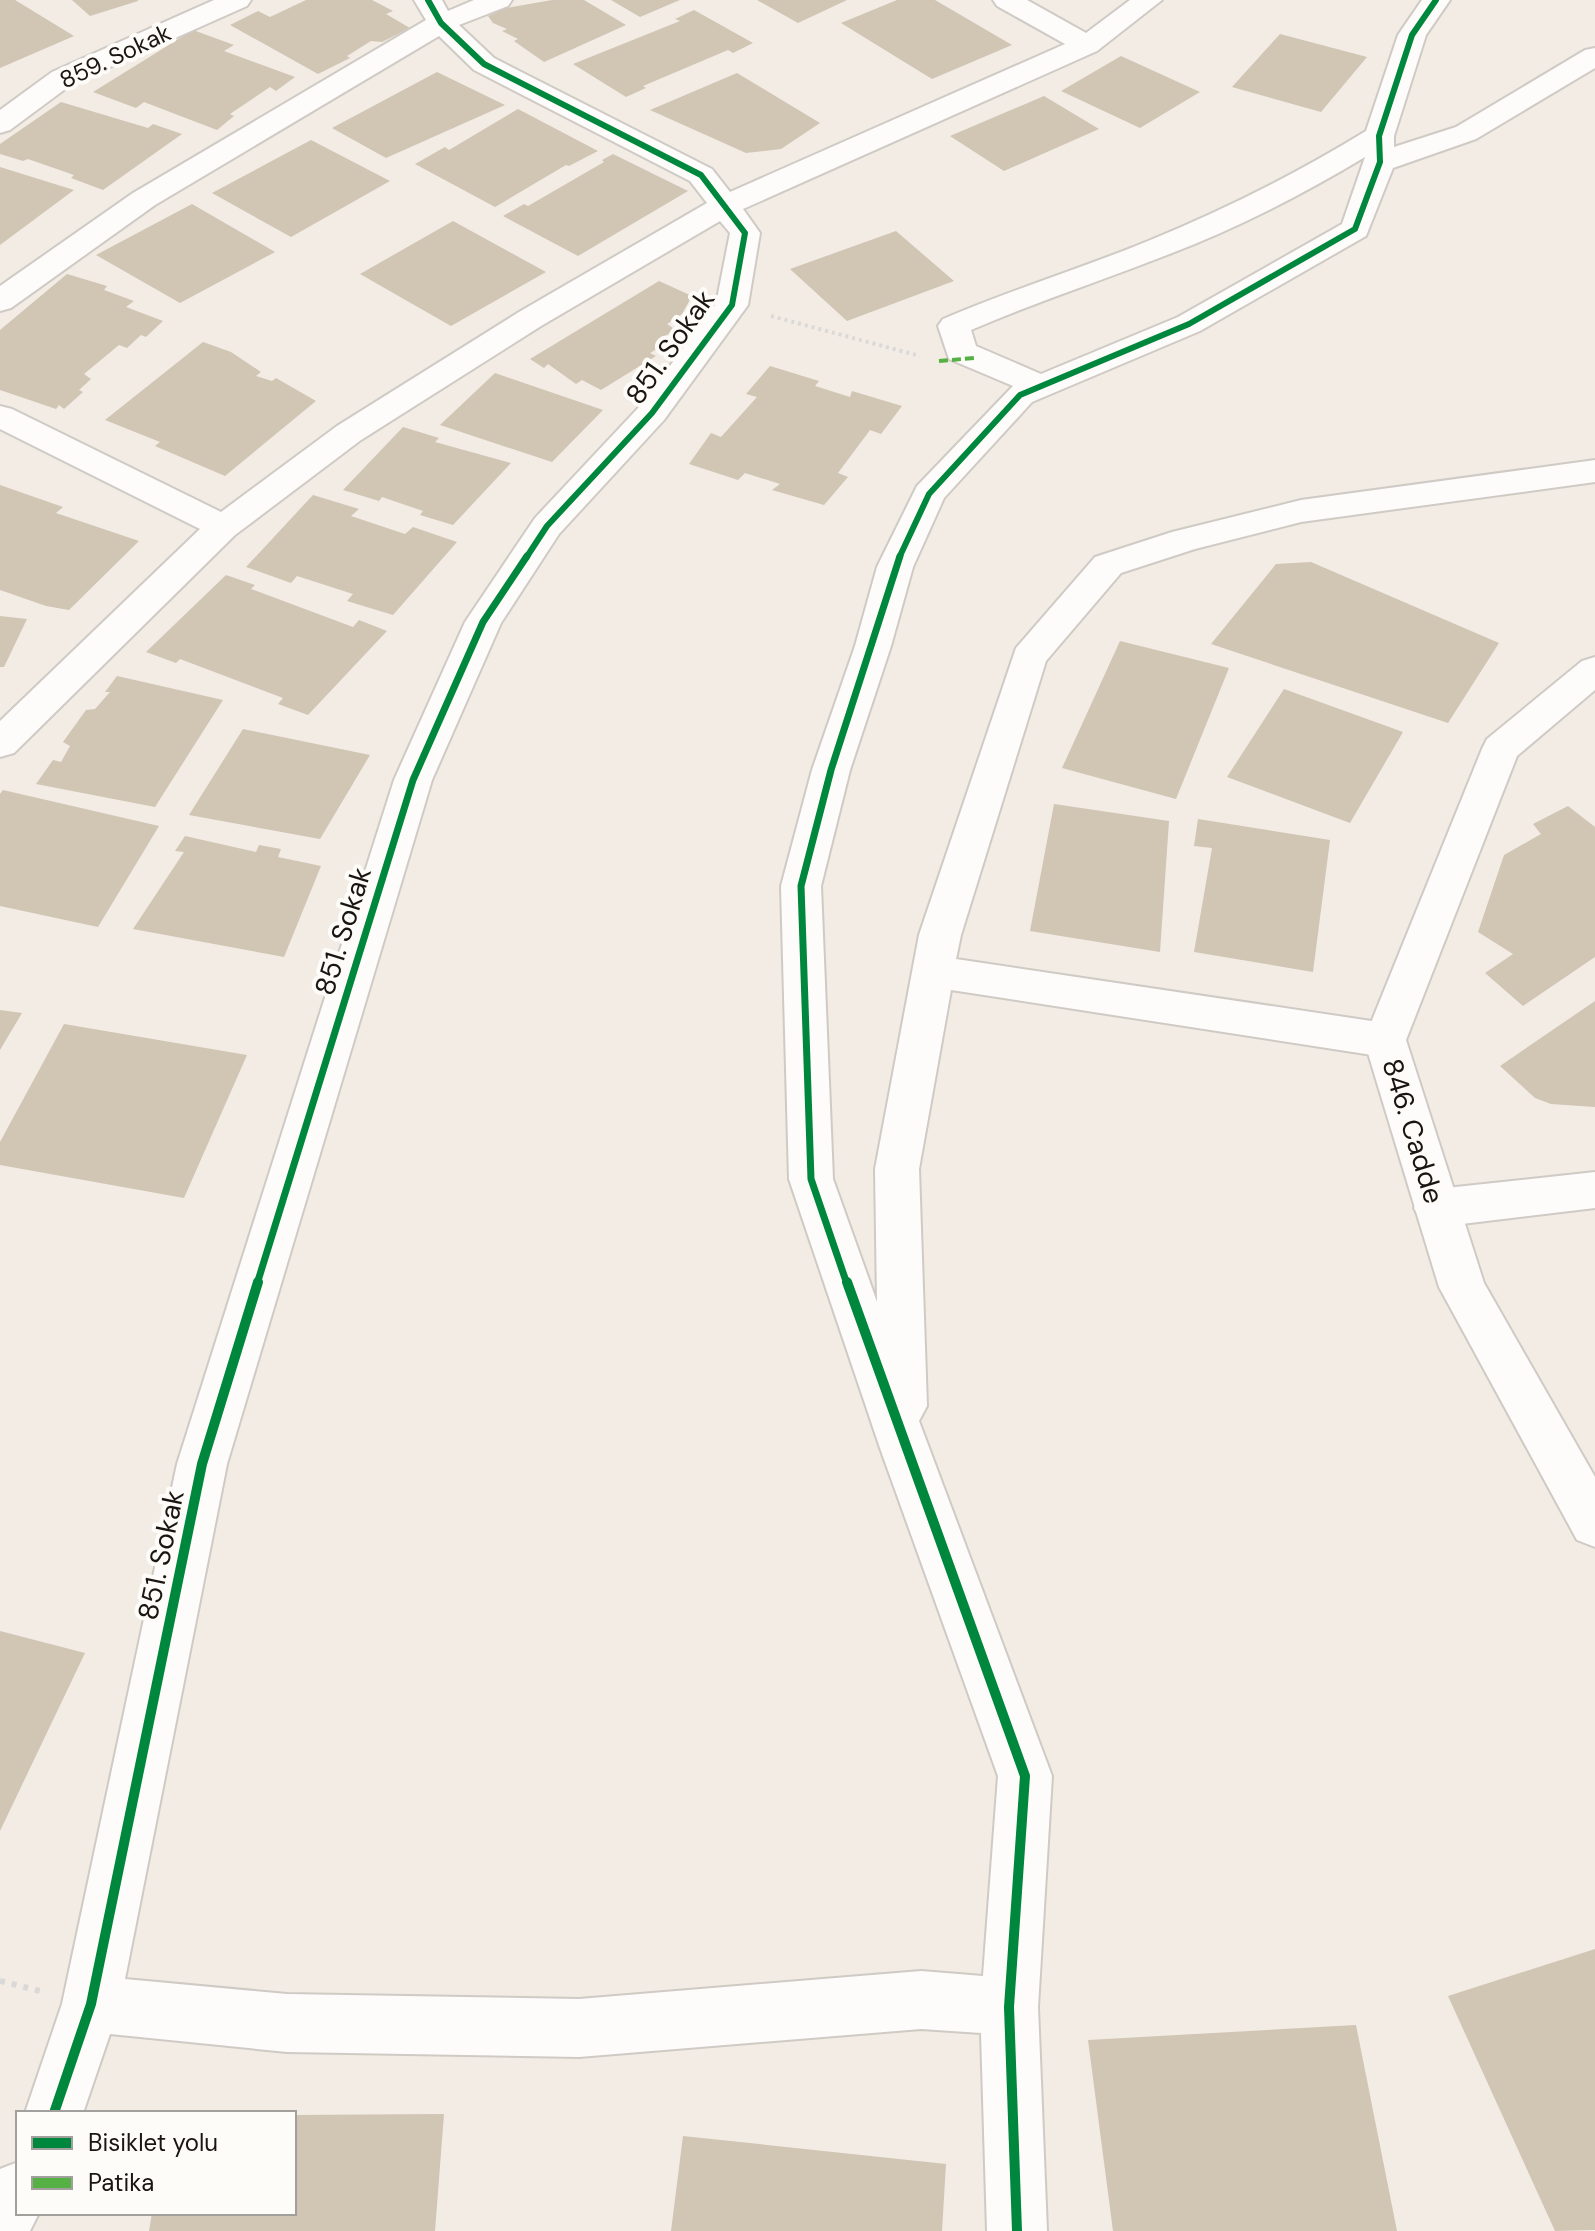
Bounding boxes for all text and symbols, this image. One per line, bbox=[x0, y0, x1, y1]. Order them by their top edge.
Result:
street label: 859. Sokak bbox=[54, 17, 176, 95]
street label: 851. Sokak bbox=[617, 282, 723, 412]
street label: 851. Sokak bbox=[306, 862, 380, 1000]
street label: 846. Cadde bbox=[1373, 1054, 1453, 1208]
street label: 851. Sokak bbox=[129, 1487, 193, 1623]
legend bbox=[16, 2111, 296, 2215]
text: Bisiklet yolu bbox=[88, 2127, 218, 2158]
text: Patika bbox=[88, 2167, 154, 2198]

